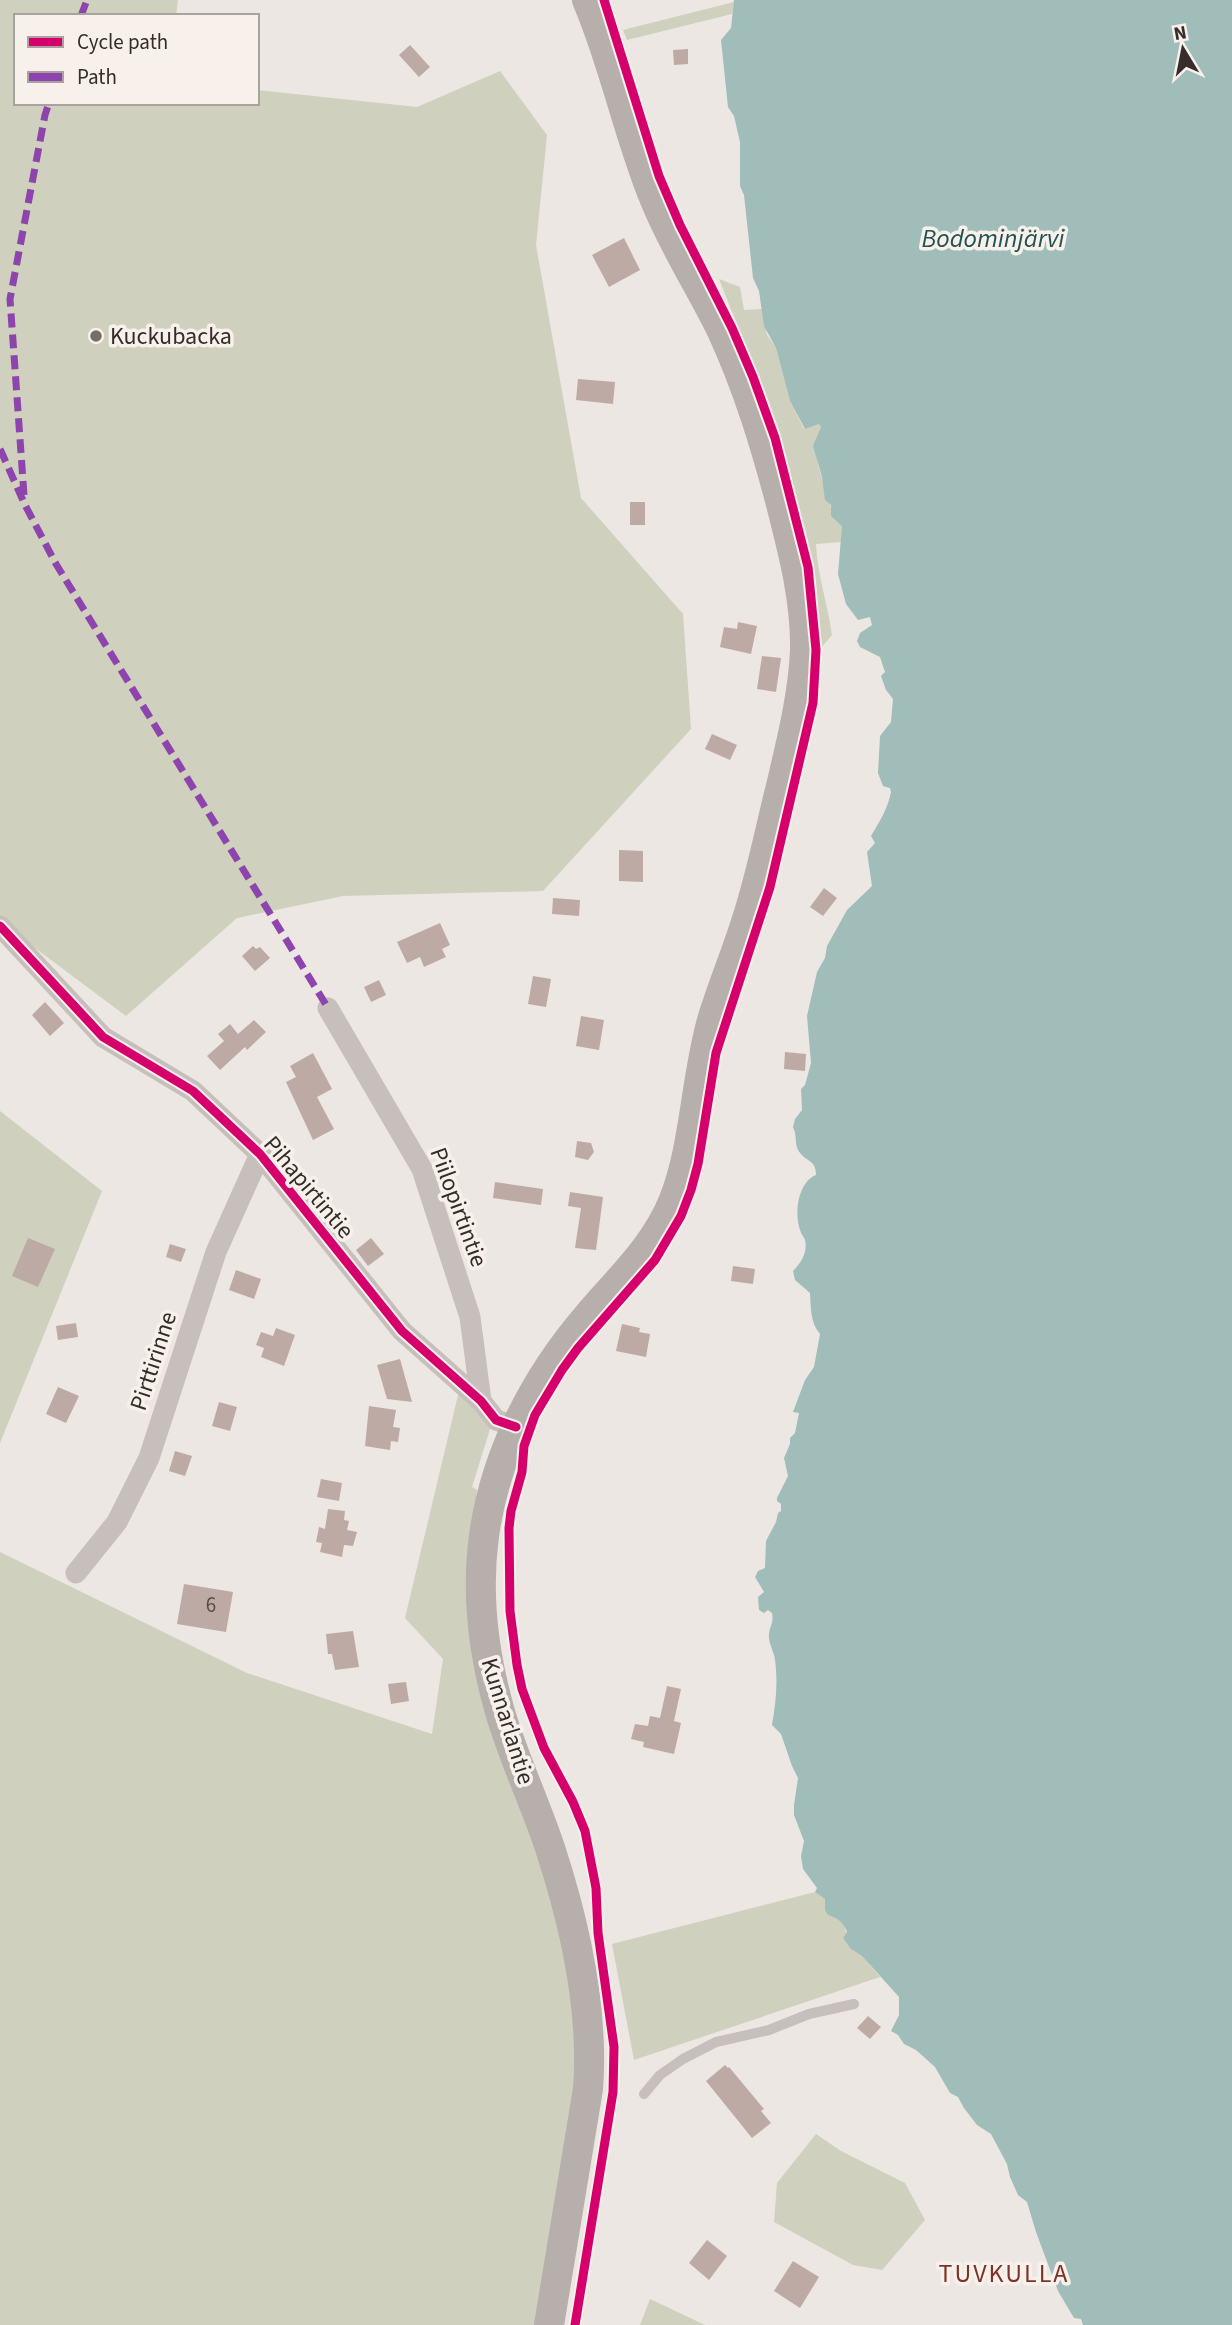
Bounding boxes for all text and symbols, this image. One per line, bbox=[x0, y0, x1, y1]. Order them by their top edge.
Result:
legend bbox=[14, 14, 259, 105]
north arrow bbox=[1148, 14, 1218, 84]
text: N bbox=[1172, 19, 1189, 48]
text: Cycle path bbox=[77, 27, 168, 57]
text: Path bbox=[77, 62, 117, 92]
water label: Bodominjärvi bbox=[921, 220, 1065, 257]
place label: Kuckubacka bbox=[110, 319, 232, 354]
marker: Kuckubacka bbox=[88, 328, 104, 344]
street label: Pihapirtintie bbox=[255, 1128, 362, 1247]
street label: Piilopirtintie bbox=[421, 1142, 496, 1272]
street label: Pirttirinne bbox=[121, 1307, 186, 1415]
house number: 6 bbox=[206, 1590, 216, 1620]
street label: Kunnarlantie bbox=[472, 1654, 543, 1789]
district label: TUVKULLA bbox=[939, 2255, 1069, 2292]

